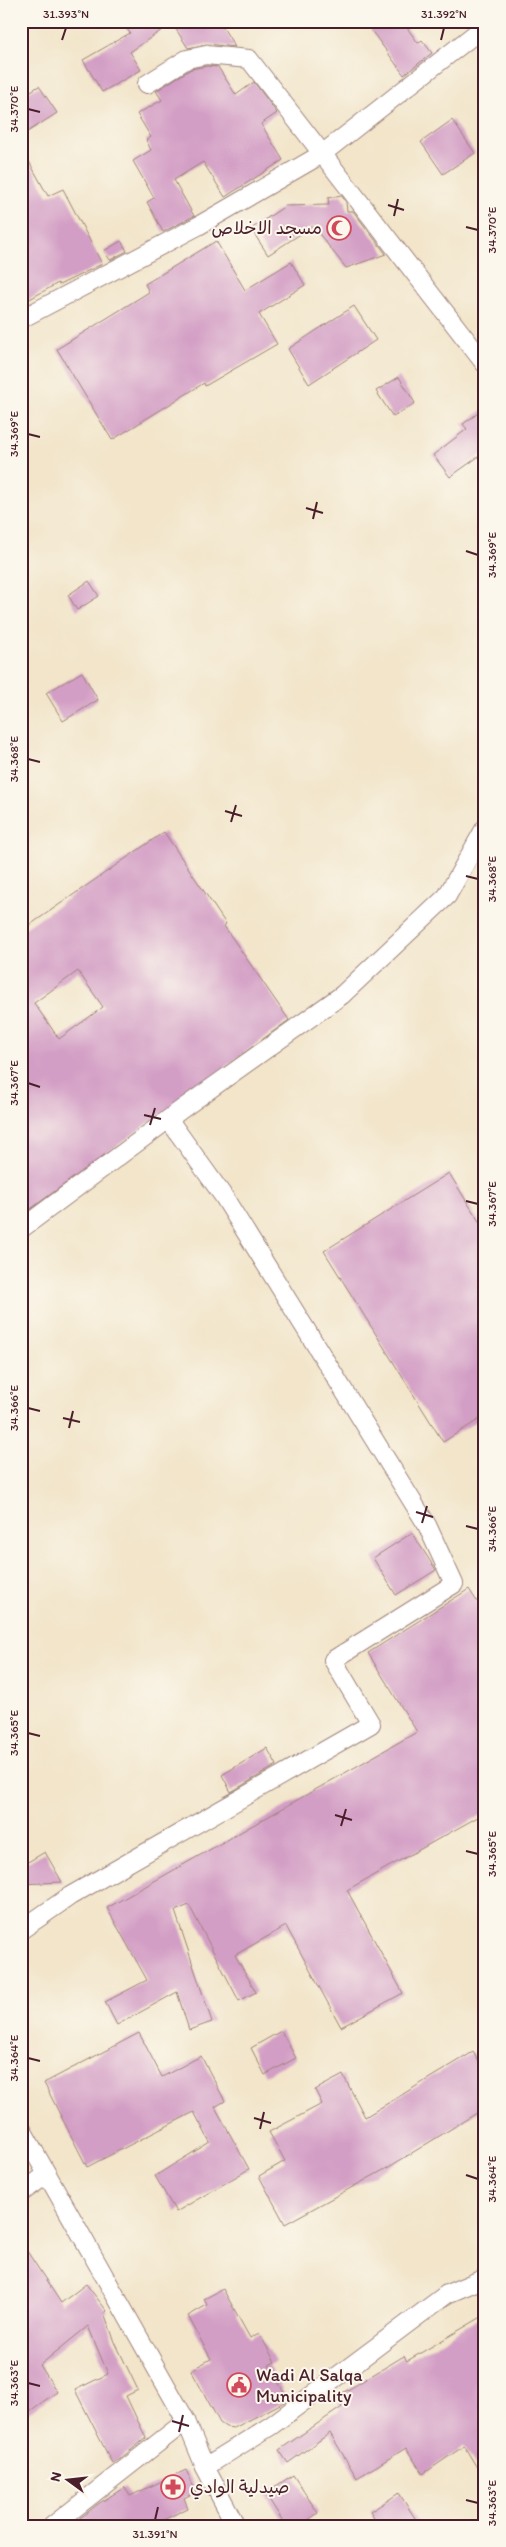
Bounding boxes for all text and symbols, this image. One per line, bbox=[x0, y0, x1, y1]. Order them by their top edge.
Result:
text: 31.393°N bbox=[43, 7, 89, 21]
text: 31.392°N bbox=[421, 7, 467, 21]
text: 34.370°E bbox=[7, 85, 21, 132]
text: 34.370°E bbox=[485, 206, 499, 253]
mosque icon: مسجد الاخلاص bbox=[326, 215, 352, 241]
place label: مسجد الاخلاص bbox=[211, 217, 322, 239]
text: 34.369°E bbox=[7, 411, 21, 457]
text: 34.369°E bbox=[485, 532, 499, 578]
text: 34.368°E bbox=[7, 735, 21, 782]
text: 34.368°E bbox=[485, 855, 499, 902]
text: 34.367°E bbox=[7, 1060, 21, 1106]
text: 34.367°E bbox=[485, 1181, 499, 1227]
text: 34.366°E bbox=[7, 1385, 21, 1431]
text: 34.366°E bbox=[485, 1506, 499, 1552]
text: 34.365°E bbox=[7, 1710, 21, 1756]
text: 34.365°E bbox=[485, 1831, 499, 1877]
text: 34.364°E bbox=[7, 2034, 21, 2081]
text: 34.364°E bbox=[485, 2155, 499, 2202]
text: 34.363°E bbox=[7, 2359, 21, 2406]
place label: Wadi Al Salqa Municipality bbox=[256, 2364, 363, 2407]
public building icon: Wadi Al Salqa Municipality bbox=[226, 2372, 252, 2398]
north arrow bbox=[42, 2454, 92, 2504]
text: N bbox=[46, 2470, 65, 2484]
pharmacy icon: صيدلية الوادي bbox=[160, 2474, 186, 2500]
place label: صيدلية الوادي bbox=[190, 2476, 289, 2500]
text: 34.363°E bbox=[485, 2479, 499, 2526]
text: 31.391°N bbox=[132, 2527, 178, 2541]

